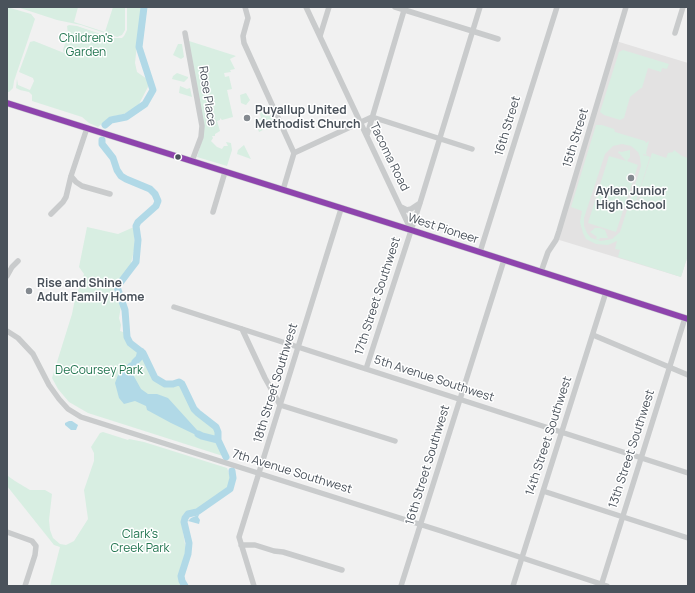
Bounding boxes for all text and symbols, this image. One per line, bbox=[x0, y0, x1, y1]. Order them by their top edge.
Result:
park label: Children's Garden bbox=[59, 32, 113, 60]
street label: Rose Place bbox=[195, 65, 219, 127]
street label: 16th Street bbox=[492, 94, 524, 158]
place label: Puyallup United Methodist Church bbox=[255, 104, 360, 132]
street label: 15th Street bbox=[560, 107, 592, 169]
marker: Puyallup United Methodist Church bbox=[242, 113, 252, 123]
street label: Tacoma Road bbox=[366, 120, 412, 194]
unlabelled marker bbox=[173, 152, 183, 162]
marker: Aylen Junior High School bbox=[626, 173, 636, 183]
place label: Aylen Junior High School bbox=[595, 185, 667, 213]
street label: West Pioneer bbox=[406, 211, 480, 247]
street label: 17th Street Southwest bbox=[352, 235, 404, 357]
place label: Rise and Shine Adult Family Home bbox=[37, 277, 144, 305]
marker: Rise and Shine Adult Family Home bbox=[24, 286, 34, 296]
street label: 18th Street Southwest bbox=[251, 321, 301, 445]
street label: 5th Avenue Southwest bbox=[372, 353, 496, 405]
park label: DeCoursey Park bbox=[55, 364, 143, 378]
street label: 14th Street Southwest bbox=[523, 375, 575, 497]
street label: 13th Street Southwest bbox=[606, 388, 658, 510]
street label: 16th Street Southwest bbox=[403, 403, 453, 527]
street label: 7th Avenue Southwest bbox=[230, 447, 354, 497]
park label: Clark's Creek Park bbox=[110, 528, 170, 556]

